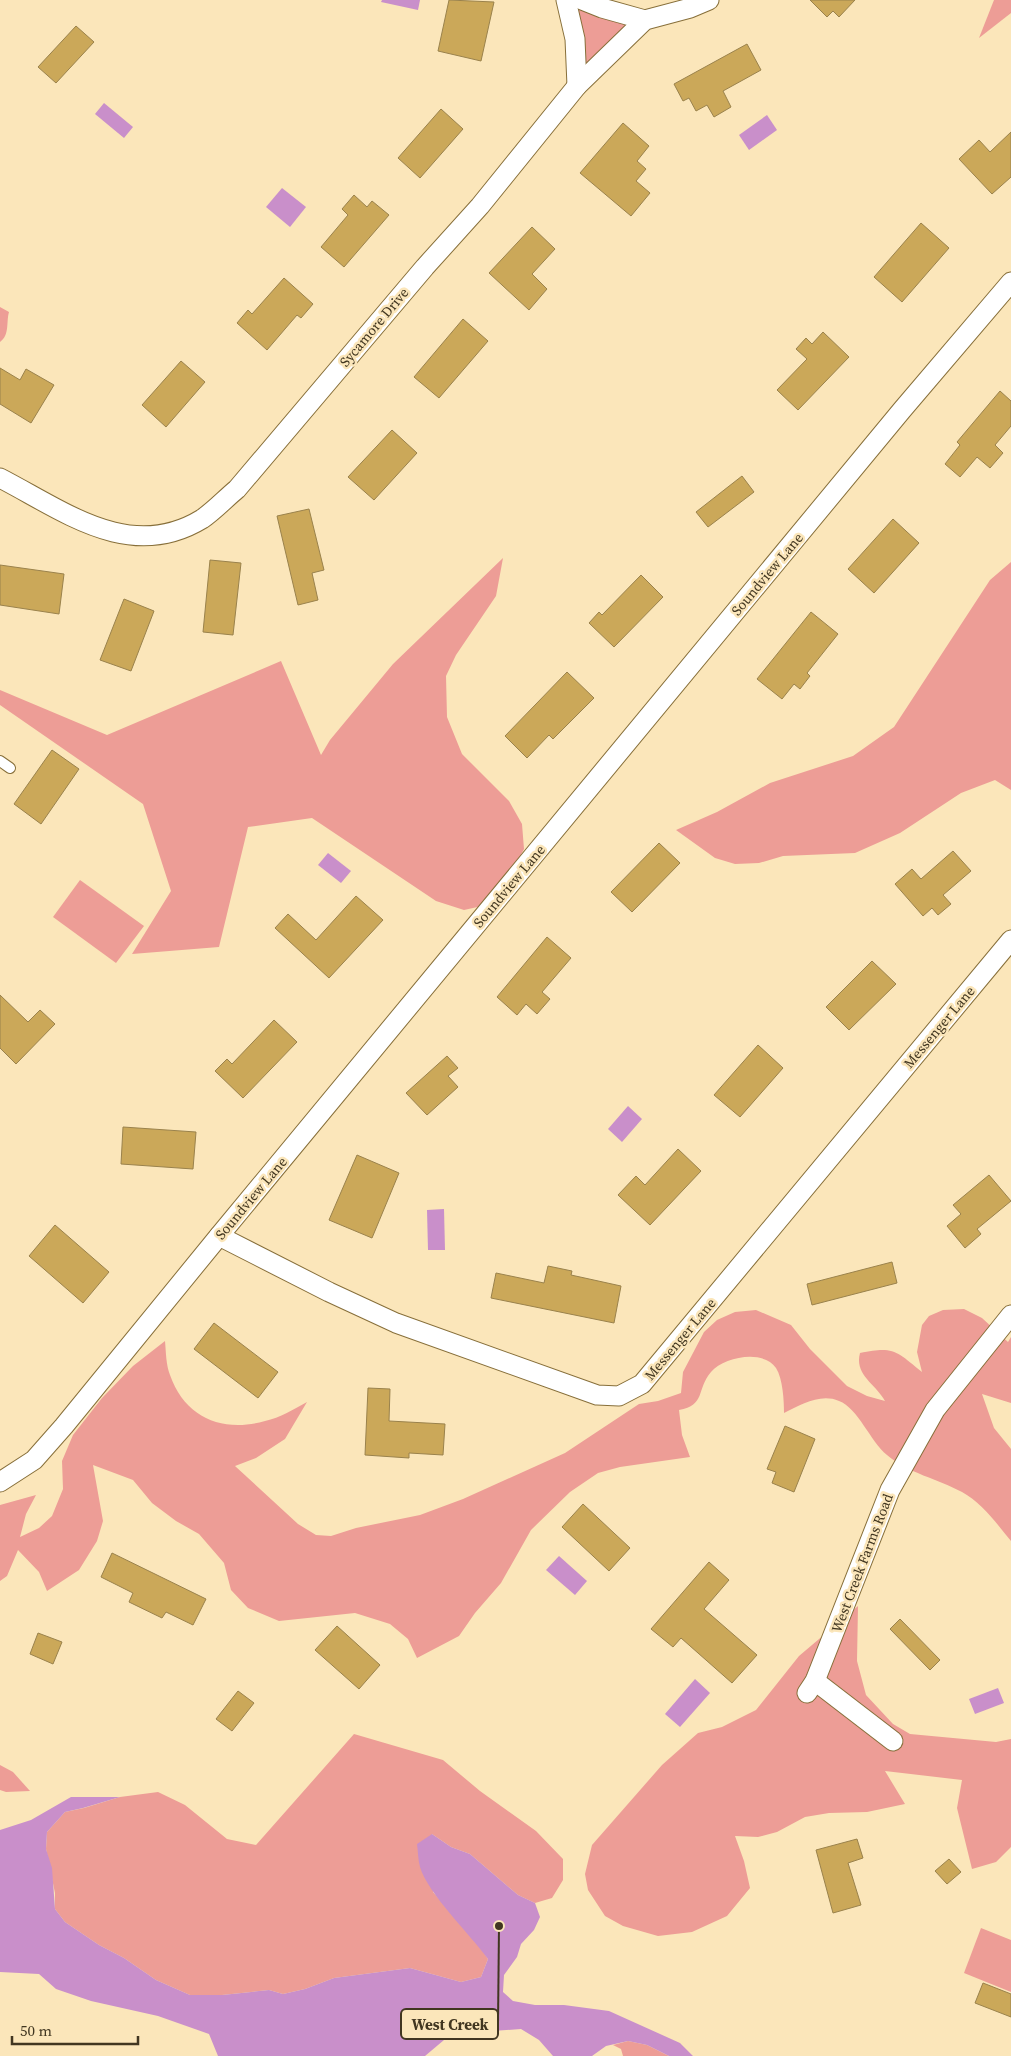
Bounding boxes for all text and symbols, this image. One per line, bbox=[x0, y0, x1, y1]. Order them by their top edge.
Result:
street label: Sycamore Drive bbox=[335, 283, 413, 371]
street label: Soundview Lane bbox=[726, 528, 808, 620]
street label: Soundview Lane bbox=[468, 840, 550, 932]
street label: Messenger Lane bbox=[899, 982, 979, 1072]
street label: Soundview Lane bbox=[210, 1152, 292, 1244]
street label: Messenger Lane bbox=[640, 1294, 720, 1384]
street label: West Creek Farms Road bbox=[826, 1491, 898, 1635]
callout: West Creek bbox=[401, 2009, 498, 2039]
scale bar bbox=[12, 2014, 139, 2046]
text: West Creek bbox=[411, 2014, 489, 2035]
text: 50 m bbox=[20, 2020, 52, 2041]

